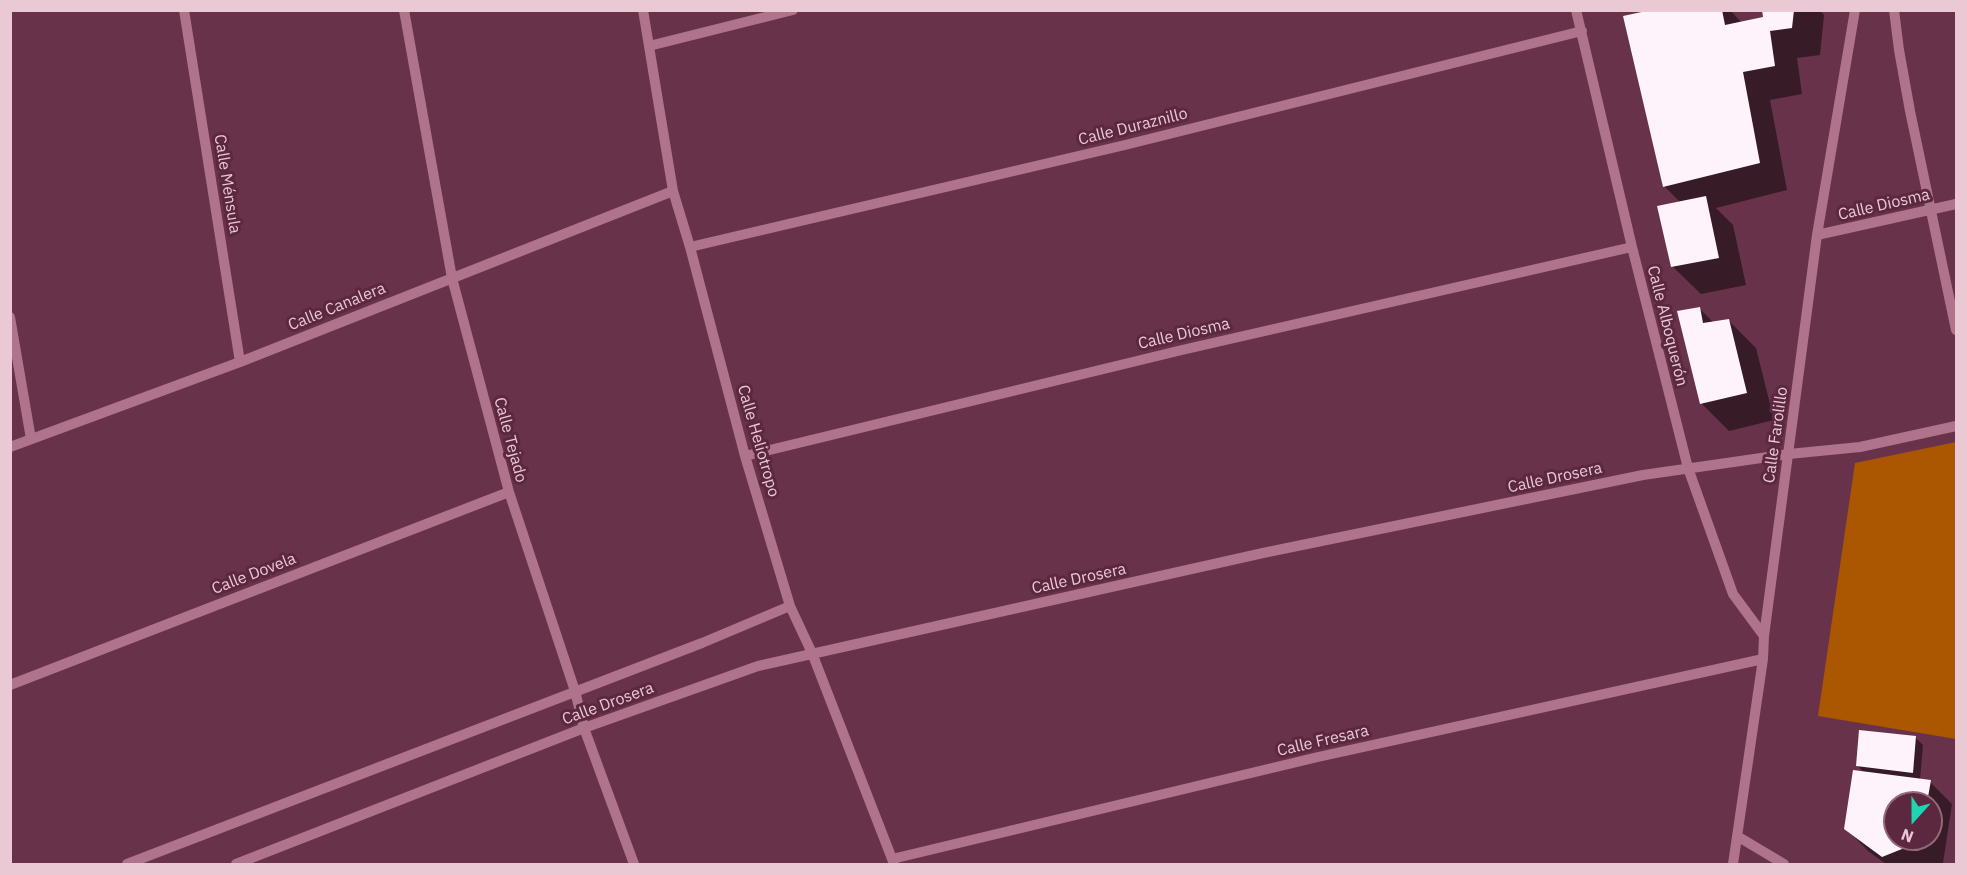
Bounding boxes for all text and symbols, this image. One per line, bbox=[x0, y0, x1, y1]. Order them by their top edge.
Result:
street label: Calle Duraznillo bbox=[1076, 104, 1190, 150]
street label: Calle Ménsula bbox=[210, 133, 244, 235]
street label: Calle Diosma bbox=[1836, 185, 1932, 225]
street label: Calle Alboquerón bbox=[1643, 264, 1691, 388]
street label: Calle Canalera bbox=[286, 279, 388, 335]
street label: Calle Diosma bbox=[1136, 314, 1232, 354]
street label: Calle Heliotropo bbox=[733, 383, 783, 499]
street label: Calle Farolillo bbox=[1760, 386, 1792, 484]
street label: Calle Tejado bbox=[489, 395, 531, 485]
street label: Calle Drosera bbox=[1506, 459, 1604, 497]
street label: Calle Dovela bbox=[209, 549, 299, 599]
street label: Calle Drosera bbox=[1030, 560, 1128, 598]
street label: Calle Drosera bbox=[560, 679, 656, 729]
street label: Calle Fresara bbox=[1275, 721, 1371, 761]
north arrow bbox=[1883, 791, 1943, 851]
text: N bbox=[1898, 825, 1916, 847]

